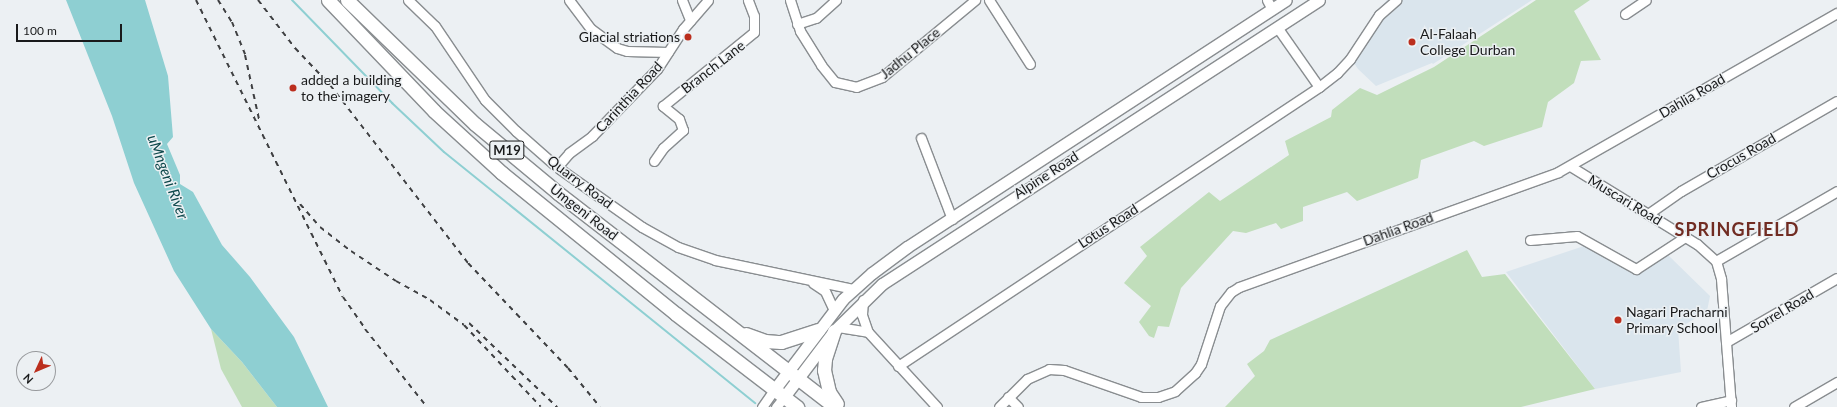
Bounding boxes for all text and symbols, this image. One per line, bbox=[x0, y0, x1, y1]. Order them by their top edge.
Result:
scale bar bbox=[18, 16, 124, 42]
text: 100 m bbox=[23, 23, 57, 38]
street label: Jadhu Place bbox=[877, 24, 943, 82]
place label: Al-Falaah College Durban bbox=[1420, 26, 1515, 58]
place label: Glacial striations bbox=[579, 29, 680, 45]
marker: Glacial striations bbox=[683, 32, 693, 42]
street label: Branch Lane bbox=[678, 37, 748, 97]
marker: Al-Falaah College Durban bbox=[1407, 37, 1417, 47]
street label: Carinthia Road bbox=[592, 58, 666, 136]
street label: Dahlia Road bbox=[1656, 70, 1728, 122]
place label: added a building to the imagery bbox=[301, 72, 402, 104]
marker: added a building to the imagery bbox=[288, 83, 298, 93]
street label: Crocus Road bbox=[1703, 129, 1779, 183]
water label: uMngeni River bbox=[144, 132, 192, 222]
road number: M19 bbox=[489, 139, 525, 161]
street label: Alpine Road bbox=[1010, 148, 1082, 202]
street label: Quarry Road bbox=[544, 152, 616, 212]
street label: Muscari Road bbox=[1585, 171, 1665, 229]
street label: Umgeni Road bbox=[547, 180, 621, 244]
street label: Lotus Road bbox=[1075, 200, 1141, 252]
street label: Dahlia Road bbox=[1361, 209, 1435, 249]
district label: SPRINGFIELD bbox=[1675, 218, 1799, 240]
street label: Sorrel Road bbox=[1747, 286, 1817, 336]
place label: Nagari Pracharni Primary School bbox=[1626, 304, 1728, 336]
marker: Nagari Pracharni Primary School bbox=[1613, 315, 1623, 325]
north arrow bbox=[16, 351, 56, 391]
text: N bbox=[20, 371, 35, 387]

